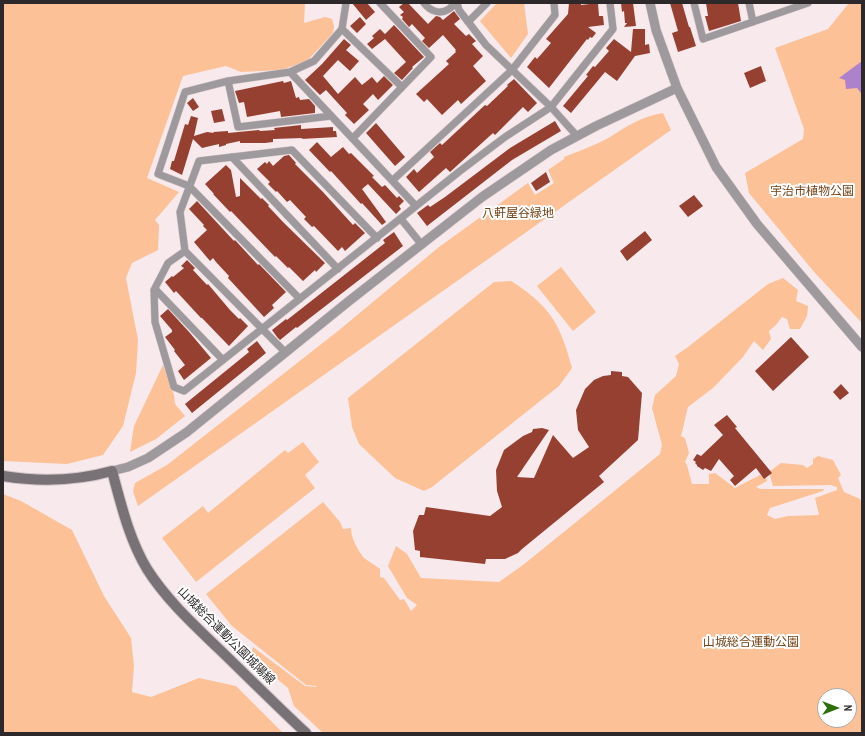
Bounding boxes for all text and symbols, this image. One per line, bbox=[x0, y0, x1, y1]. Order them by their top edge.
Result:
park label: 宇治市植物公園 bbox=[770, 185, 854, 199]
park label: 八軒屋谷緑地 bbox=[482, 207, 554, 221]
street label: 山城総合運動公園城陽線 bbox=[174, 584, 278, 688]
park label: 山城総合運動公園 bbox=[703, 636, 799, 650]
north arrow bbox=[817, 688, 857, 728]
text: N bbox=[841, 705, 855, 711]

